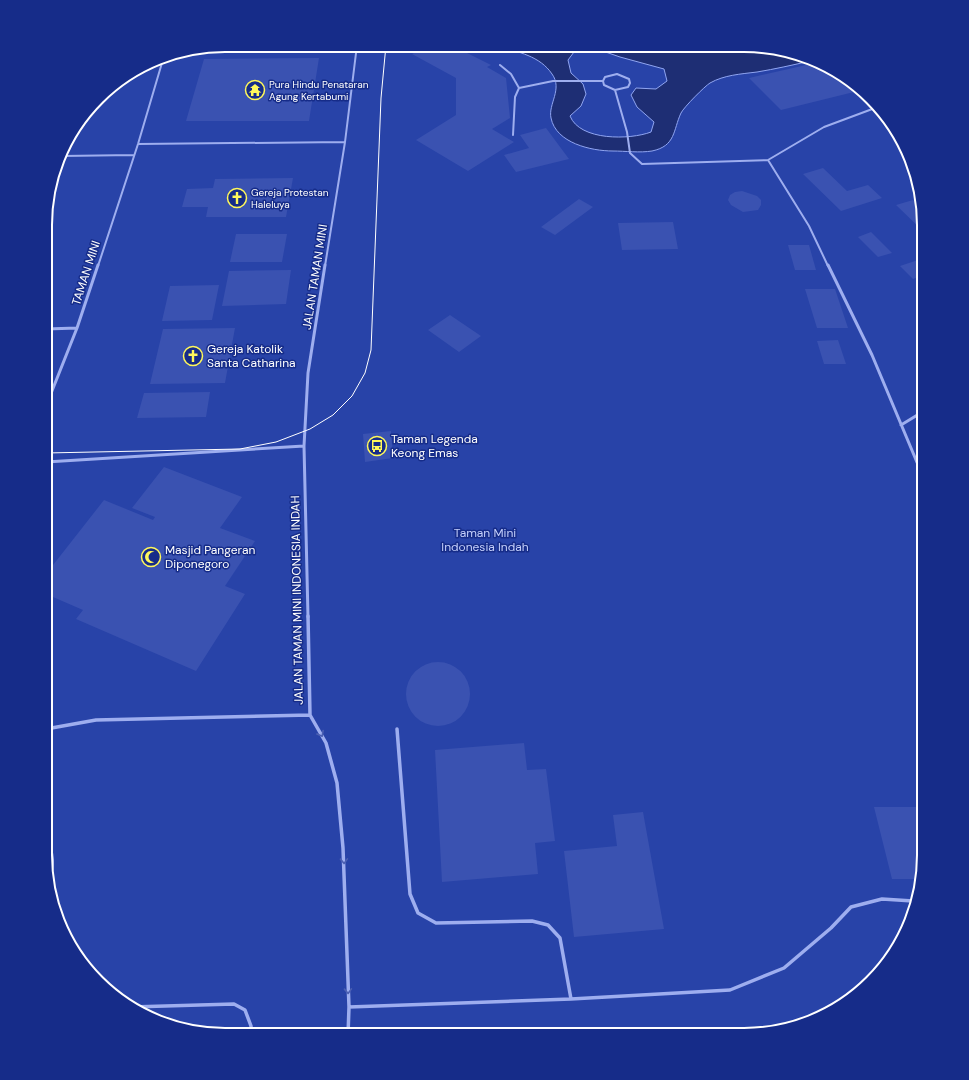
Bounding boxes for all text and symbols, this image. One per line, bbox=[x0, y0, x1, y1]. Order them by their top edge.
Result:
place label: Pura Hindu Penataran Agung Kertabumi bbox=[269, 78, 369, 103]
temple icon: Pura Hindu Penataran Agung Kertabumi bbox=[244, 79, 266, 101]
place label: Gereja Protestan Haleluya bbox=[251, 186, 329, 211]
church icon: Gereja Protestan Haleluya bbox=[226, 187, 248, 209]
street label: JALAN TAMAN MINI bbox=[299, 223, 331, 331]
street label: TAMAN MINI bbox=[68, 239, 104, 307]
place label: Gereja Katolik Santa Catharina bbox=[207, 341, 296, 371]
church icon: Gereja Katolik Santa Catharina bbox=[182, 345, 204, 367]
place label: Taman Legenda Keong Emas bbox=[391, 431, 478, 461]
bus stop icon: Taman Legenda Keong Emas bbox=[366, 435, 388, 457]
street label: JALAN TAMAN MINI INDONESIA INDAH bbox=[287, 495, 307, 705]
park label: Taman Mini Indonesia Indah bbox=[441, 525, 529, 555]
place label: Masjid Pangeran Diponegoro bbox=[165, 542, 255, 572]
mosque icon: Masjid Pangeran Diponegoro bbox=[140, 546, 162, 568]
one-way arrow bbox=[316, 730, 323, 737]
one-way arrow bbox=[339, 858, 348, 864]
one-way arrow bbox=[344, 988, 353, 994]

